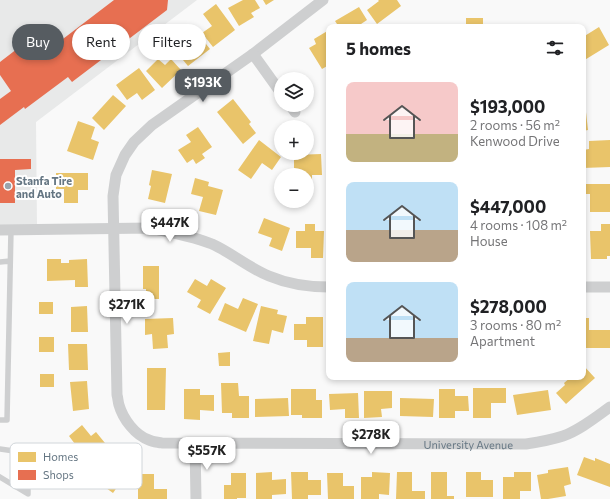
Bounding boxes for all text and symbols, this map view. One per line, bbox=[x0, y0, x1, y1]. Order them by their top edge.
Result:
chip: Buy bbox=[12, 24, 64, 60]
chip: Rent bbox=[72, 24, 130, 60]
chip: Filters bbox=[138, 24, 206, 60]
icon: filters bbox=[544, 37, 566, 59]
text: 5 homes bbox=[346, 38, 411, 59]
pin: $193K bbox=[175, 69, 231, 103]
map controls bbox=[274, 72, 314, 208]
button: layers bbox=[274, 72, 314, 112]
text: $193K bbox=[184, 74, 222, 90]
text: $193,000 bbox=[470, 96, 545, 117]
icon: home bbox=[378, 98, 426, 146]
text: 2 rooms · 56 m² bbox=[470, 117, 560, 133]
button: + bbox=[274, 120, 314, 160]
text: Kenwood Drive bbox=[470, 133, 560, 149]
button: − bbox=[274, 168, 314, 208]
place label: Stanfa Tire and Auto bbox=[16, 174, 72, 200]
marker: Stanfa Tire and Auto bbox=[3, 181, 13, 191]
text: $447,000 bbox=[470, 196, 546, 217]
icon: home bbox=[378, 198, 426, 246]
pin: $447K bbox=[142, 209, 198, 243]
text: $447K bbox=[150, 214, 190, 230]
text: 4 rooms · 108 m² bbox=[470, 217, 567, 233]
text: House bbox=[470, 233, 508, 249]
pin: $271K bbox=[99, 291, 155, 325]
text: $271K bbox=[109, 296, 145, 312]
text: $278,000 bbox=[470, 296, 547, 317]
icon: home bbox=[378, 298, 426, 346]
text: 3 rooms · 80 m² bbox=[470, 317, 561, 333]
text: Apartment bbox=[470, 333, 535, 349]
pin: $278K bbox=[343, 421, 399, 455]
text: $278K bbox=[352, 426, 390, 442]
pin: $557K bbox=[179, 437, 235, 471]
street label: University Avenue bbox=[423, 437, 513, 450]
text: $557K bbox=[188, 442, 226, 458]
legend bbox=[10, 443, 142, 489]
text: Homes bbox=[43, 450, 78, 463]
text: Shops bbox=[43, 468, 74, 481]

